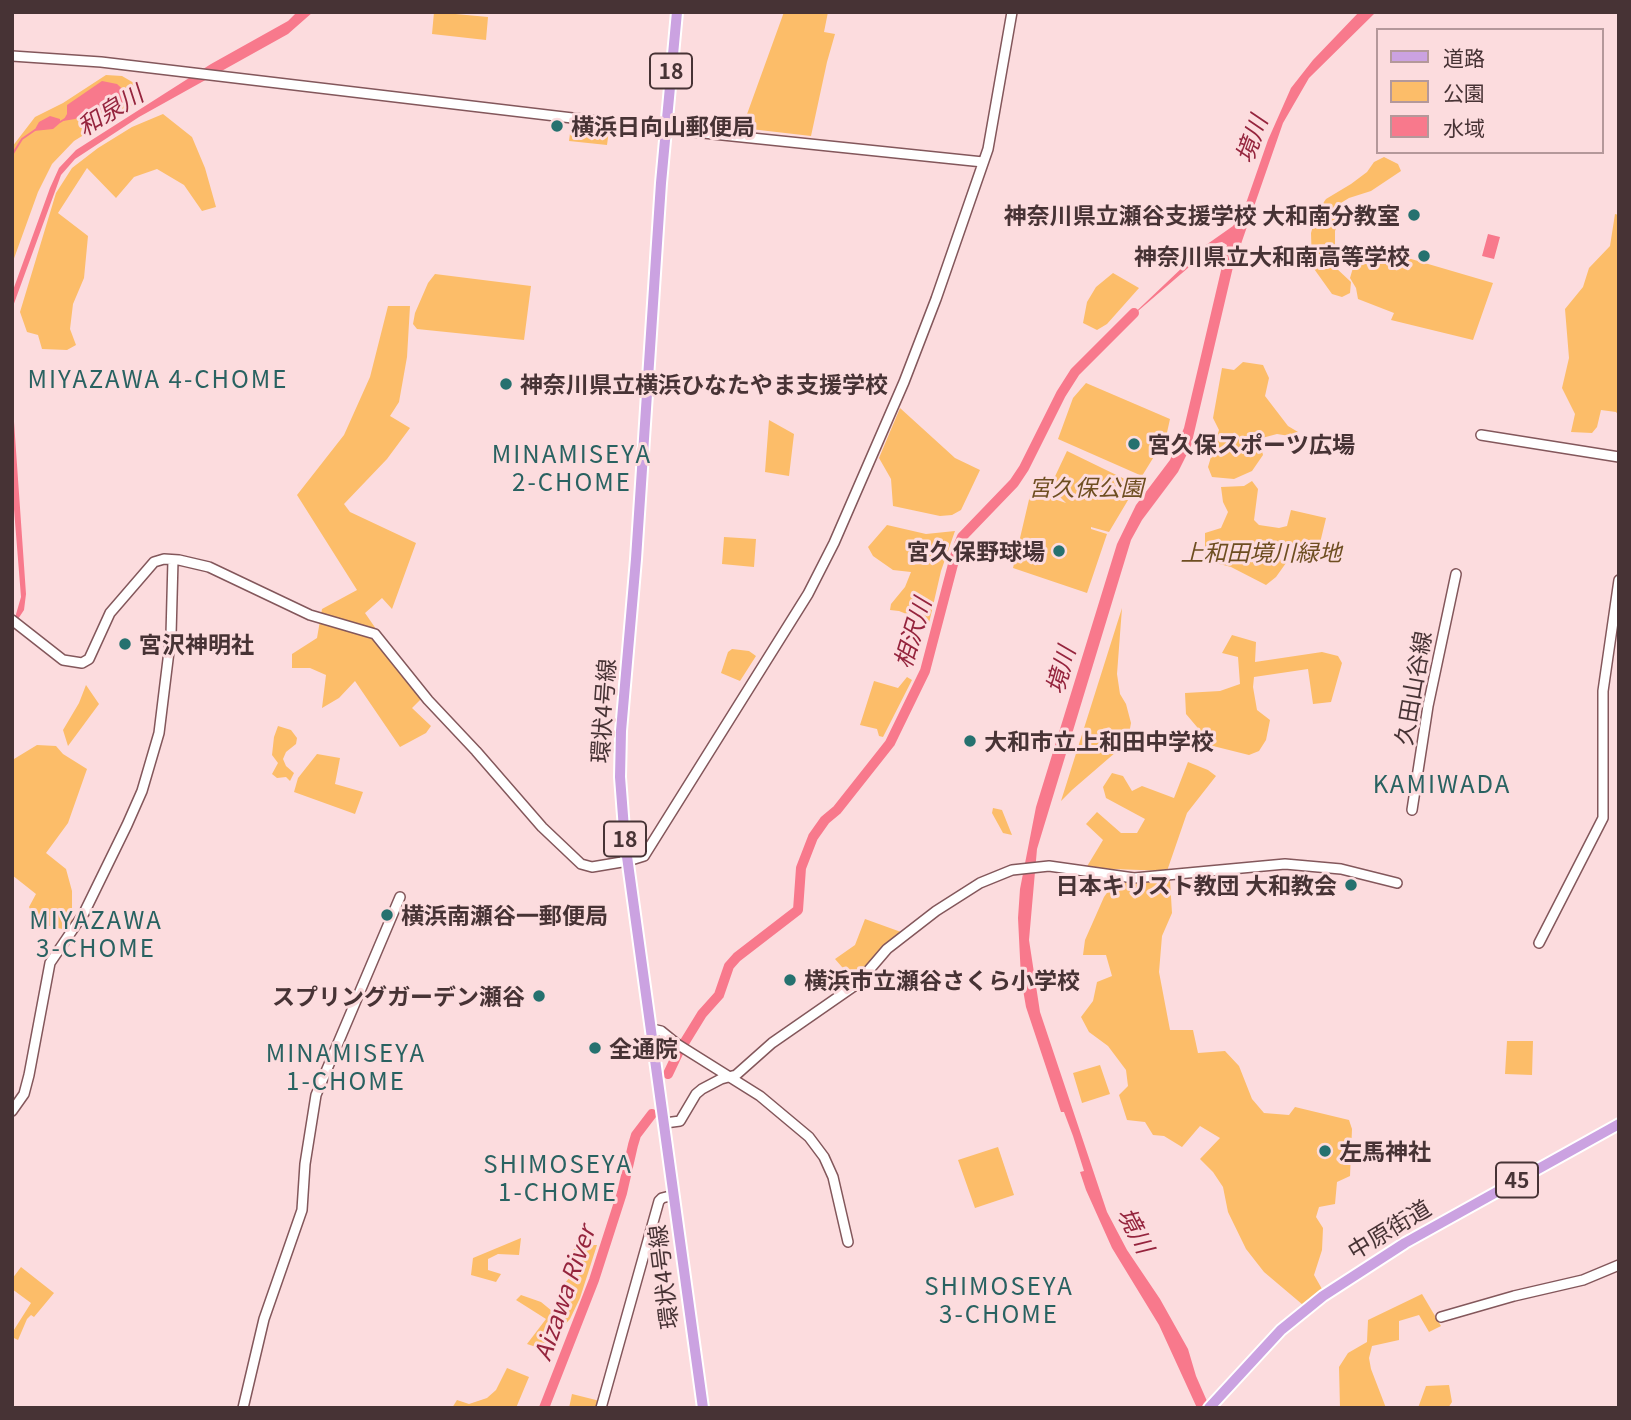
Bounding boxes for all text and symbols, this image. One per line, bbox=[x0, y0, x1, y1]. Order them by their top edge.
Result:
legend bbox=[1376, 28, 1603, 154]
text: 道路 bbox=[1443, 42, 1485, 72]
road number: 18 bbox=[650, 54, 692, 88]
text: 公園 bbox=[1443, 77, 1485, 107]
water label: 和泉川 bbox=[72, 79, 148, 141]
place label: 横浜日向山郵便局 bbox=[571, 112, 755, 140]
water label: 境川 bbox=[1229, 112, 1273, 166]
text: 水域 bbox=[1443, 112, 1485, 142]
marker: 横浜日向山郵便局 bbox=[549, 118, 565, 134]
place label: 神奈川県立瀬谷支援学校 大和南分教室 bbox=[1004, 201, 1400, 229]
marker: 神奈川県立瀬谷支援学校 大和南分教室 bbox=[1406, 207, 1422, 223]
place label: 神奈川県立大和南高等学校 bbox=[1134, 242, 1410, 270]
marker: 神奈川県立大和南高等学校 bbox=[1416, 248, 1432, 264]
district label: MIYAZAWA 4-CHOME bbox=[30, 365, 286, 393]
place label: 神奈川県立横浜ひなたやま支援学校 bbox=[520, 370, 888, 398]
marker: 神奈川県立横浜ひなたやま支援学校 bbox=[498, 376, 514, 392]
place label: 宮久保スポーツ広場 bbox=[1148, 430, 1355, 458]
marker: 宮久保スポーツ広場 bbox=[1126, 436, 1142, 452]
district label: MINAMISEYA 2-CHOME bbox=[493, 440, 651, 496]
park label: 宮久保公園 bbox=[1029, 473, 1143, 501]
place label: 宮久保野球場 bbox=[907, 537, 1045, 565]
park label: 上和田境川緑地 bbox=[1181, 538, 1341, 566]
marker: 宮久保野球場 bbox=[1051, 543, 1067, 559]
water label: 相沢川 bbox=[888, 594, 936, 672]
street label: 久田山谷線 bbox=[1389, 629, 1437, 747]
place label: 宮沢神明社 bbox=[139, 630, 254, 658]
marker: 宮沢神明社 bbox=[117, 636, 133, 652]
water label: 境川 bbox=[1040, 643, 1080, 697]
street label: 環状4号線 bbox=[586, 658, 620, 764]
place label: 大和市立上和田中学校 bbox=[984, 727, 1214, 755]
marker: 大和市立上和田中学校 bbox=[962, 733, 978, 749]
district label: KAMIWADA bbox=[1374, 770, 1510, 798]
road number: 18 bbox=[604, 822, 646, 856]
place label: 日本キリスト教団 大和教会 bbox=[1056, 871, 1337, 899]
marker: 日本キリスト教団 大和教会 bbox=[1343, 877, 1359, 893]
place label: 横浜南瀬谷一郵便局 bbox=[401, 901, 608, 929]
district label: MIYAZAWA 3-CHOME bbox=[30, 906, 162, 962]
marker: 横浜南瀬谷一郵便局 bbox=[379, 907, 395, 923]
place label: 横浜市立瀬谷さくら小学校 bbox=[804, 966, 1080, 994]
marker: 横浜市立瀬谷さくら小学校 bbox=[782, 972, 798, 988]
place label: スプリングガーデン瀬谷 bbox=[272, 982, 525, 1010]
marker: スプリングガーデン瀬谷 bbox=[531, 988, 547, 1004]
place label: 全通院 bbox=[609, 1034, 678, 1062]
district label: MINAMISEYA 1-CHOME bbox=[267, 1039, 425, 1095]
marker: 全通院 bbox=[587, 1040, 603, 1056]
place label: 左馬神社 bbox=[1339, 1137, 1431, 1165]
marker: 左馬神社 bbox=[1317, 1143, 1333, 1159]
district label: SHIMOSEYA 1-CHOME bbox=[484, 1150, 632, 1206]
road number: 45 bbox=[1496, 1162, 1538, 1198]
street label: 中原街道 bbox=[1342, 1193, 1436, 1265]
water label: 境川 bbox=[1112, 1202, 1160, 1258]
water label: Aizawa River bbox=[528, 1222, 600, 1364]
street label: 環状4号線 bbox=[643, 1223, 683, 1331]
district label: SHIMOSEYA 3-CHOME bbox=[925, 1272, 1073, 1328]

